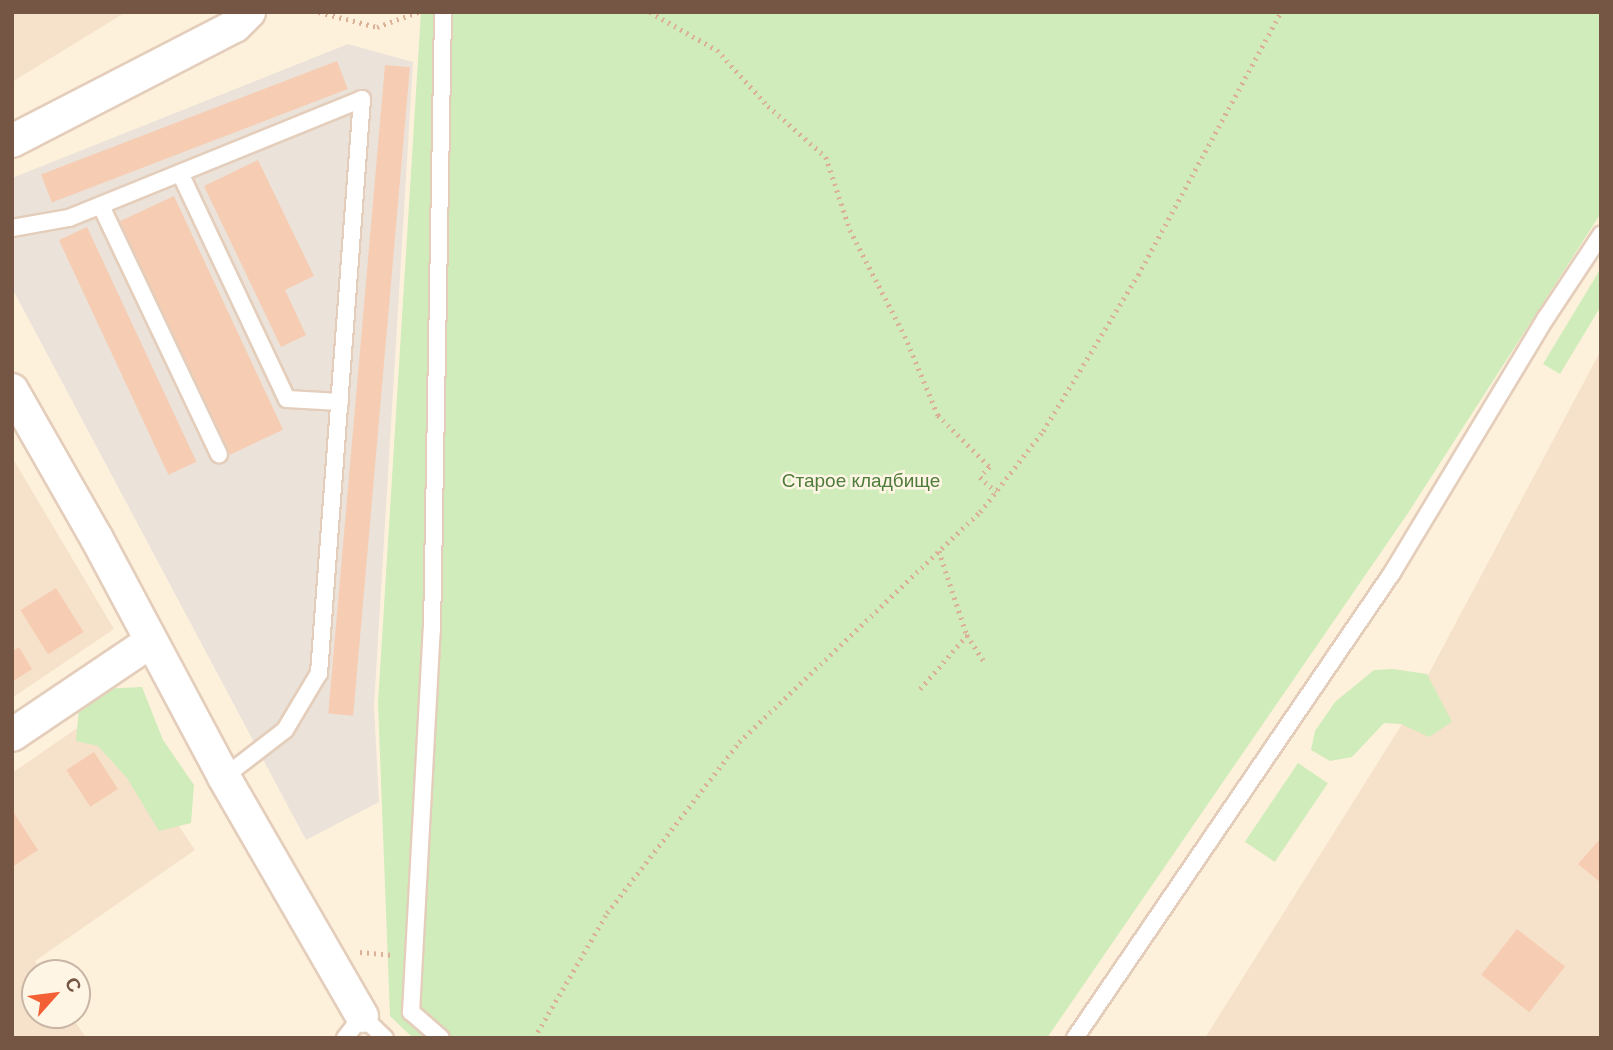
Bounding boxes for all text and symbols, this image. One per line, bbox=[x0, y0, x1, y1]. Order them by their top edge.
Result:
park label: Старое кладбище bbox=[782, 470, 940, 492]
north arrow bbox=[21, 959, 91, 1029]
text: С bbox=[61, 974, 86, 996]

